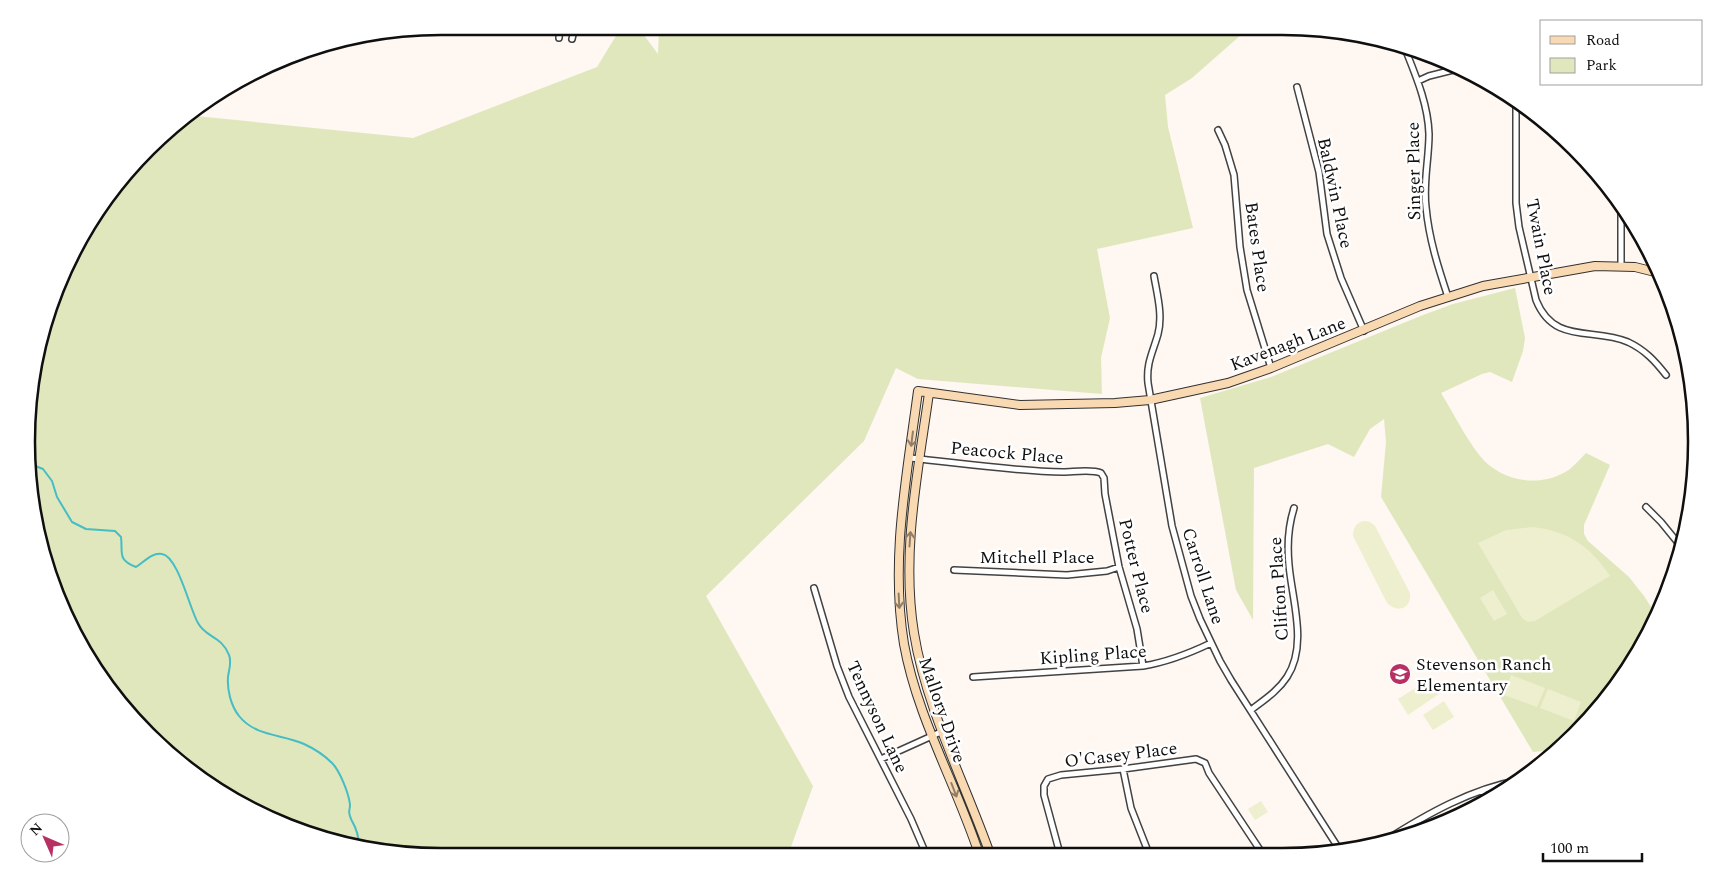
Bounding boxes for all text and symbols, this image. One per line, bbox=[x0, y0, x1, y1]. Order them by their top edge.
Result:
legend bbox=[1540, 20, 1703, 85]
text: Road bbox=[1586, 29, 1620, 52]
text: Park bbox=[1586, 54, 1617, 77]
street label: Singer Place bbox=[1400, 122, 1428, 220]
street label: Baldwin Place bbox=[1310, 135, 1360, 251]
street label: Twain Place bbox=[1518, 196, 1564, 298]
street label: Bates Place bbox=[1237, 200, 1277, 294]
street label: Kavenagh Lane bbox=[1226, 310, 1350, 378]
one-way arrow bbox=[907, 431, 917, 447]
street label: Peacock Place bbox=[949, 435, 1065, 471]
street label: Potter Place bbox=[1111, 516, 1161, 616]
street label: Carroll Lane bbox=[1175, 524, 1231, 628]
one-way arrow bbox=[906, 531, 915, 547]
street label: Clifton Place bbox=[1262, 536, 1296, 642]
street label: Mitchell Place bbox=[979, 544, 1095, 571]
one-way arrow bbox=[895, 593, 904, 609]
street label: Kipling Place bbox=[1039, 638, 1147, 672]
place label: Stevenson Ranch Elementary bbox=[1416, 651, 1552, 699]
street label: Mallory Drive bbox=[911, 653, 973, 767]
street label: Tennyson Lane bbox=[839, 656, 915, 778]
school or university icon: Stevenson Ranch Elementary bbox=[1388, 662, 1412, 686]
street label: O'Casey Place bbox=[1063, 735, 1179, 775]
one-way arrow bbox=[950, 782, 959, 797]
north arrow bbox=[20, 813, 70, 863]
text: N bbox=[25, 818, 48, 841]
scale bar bbox=[1543, 830, 1642, 862]
text: 100 m bbox=[1550, 837, 1589, 860]

